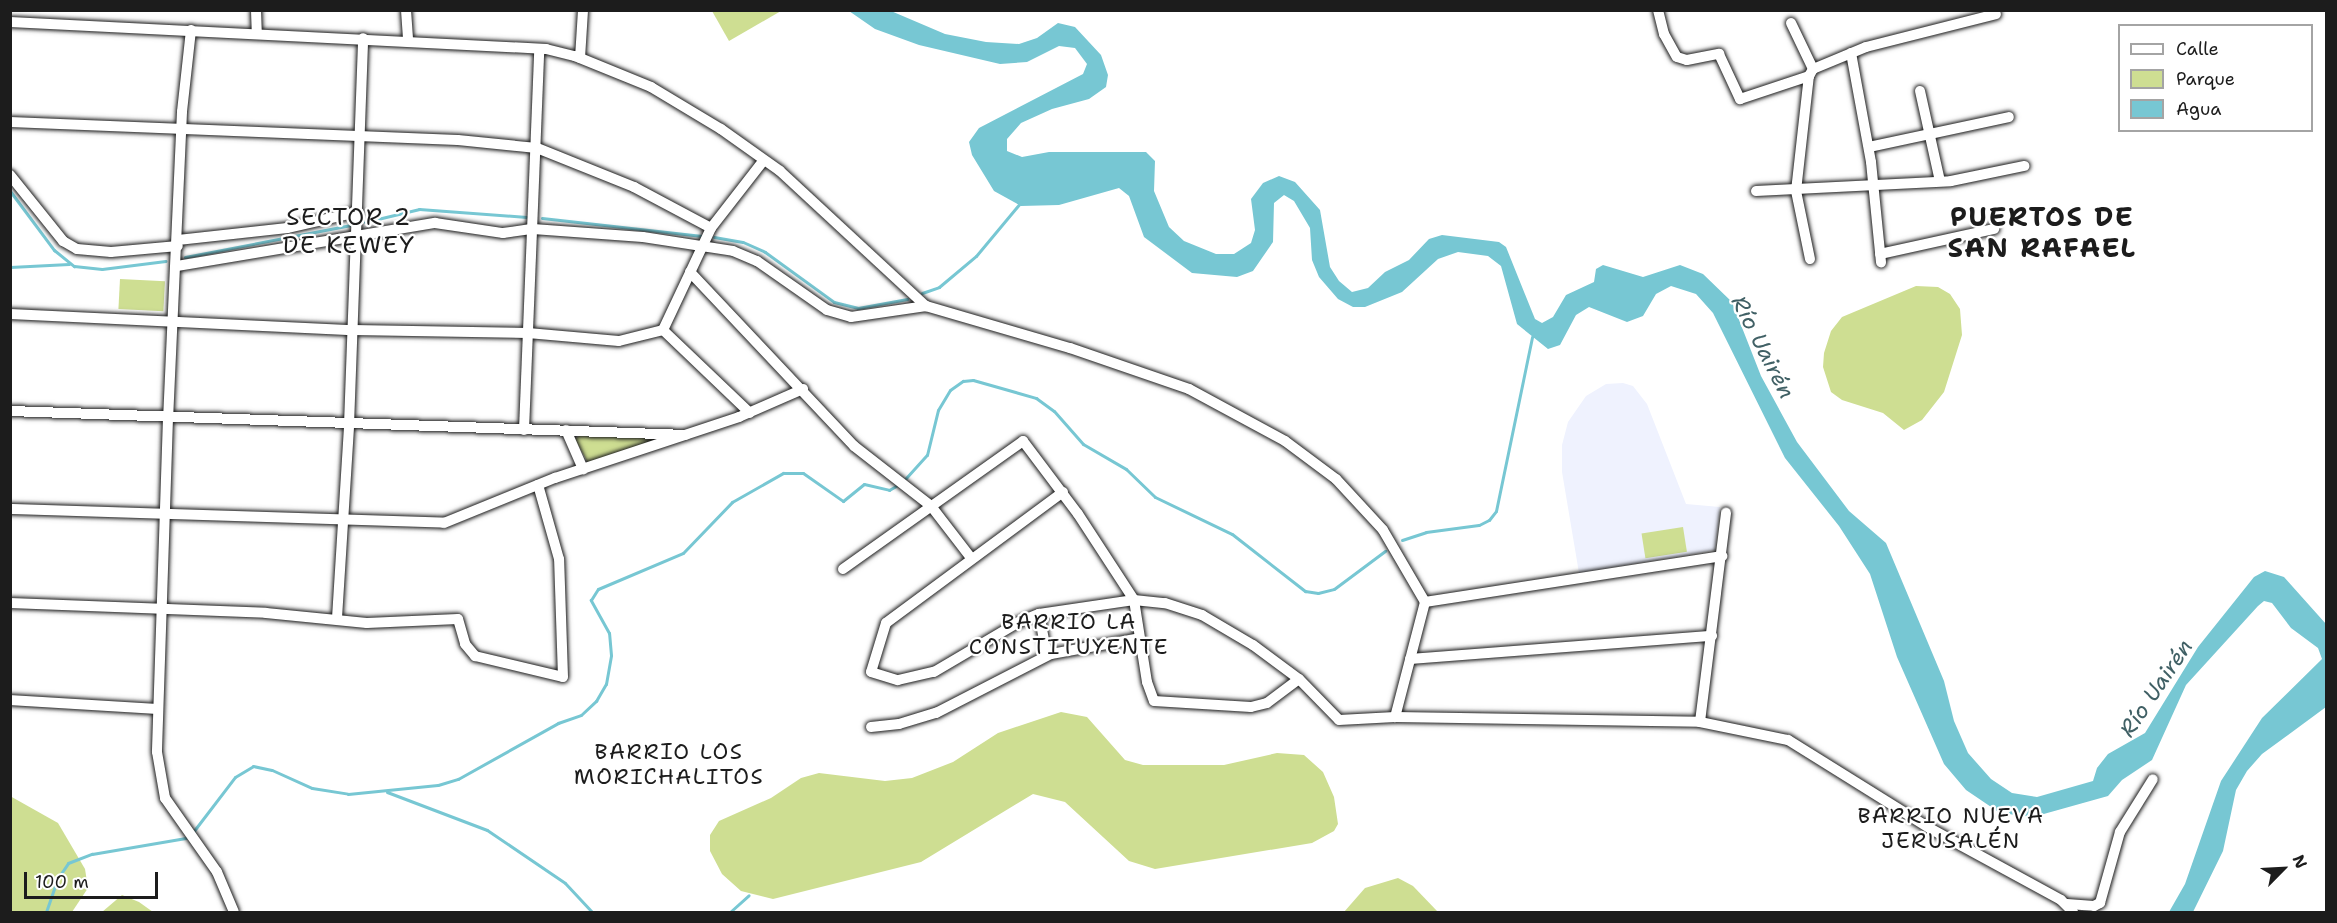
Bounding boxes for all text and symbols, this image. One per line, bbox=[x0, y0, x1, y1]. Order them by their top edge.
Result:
legend bbox=[2118, 24, 2313, 132]
text: Calle bbox=[2176, 37, 2219, 61]
text: Parque bbox=[2176, 67, 2235, 91]
text: Agua bbox=[2176, 97, 2221, 121]
district label: PUERTOS DE SAN RAFAEL bbox=[1947, 200, 2137, 263]
district label: SECTOR 2 DE KEWEY bbox=[283, 204, 415, 260]
water label: Río Uairén bbox=[1726, 291, 1800, 403]
district label: BARRIO LA CONSTITUYENTE bbox=[969, 608, 1169, 660]
water label: Río Uairén bbox=[2114, 634, 2198, 742]
district label: BARRIO LOS MORICHALITOS bbox=[574, 738, 764, 790]
district label: BARRIO NUEVA JERUSALÉN bbox=[1857, 802, 2045, 854]
north arrow bbox=[2253, 839, 2313, 899]
text: N bbox=[2288, 851, 2312, 872]
scale bar bbox=[27, 860, 160, 898]
text: 100 m bbox=[35, 870, 89, 894]

